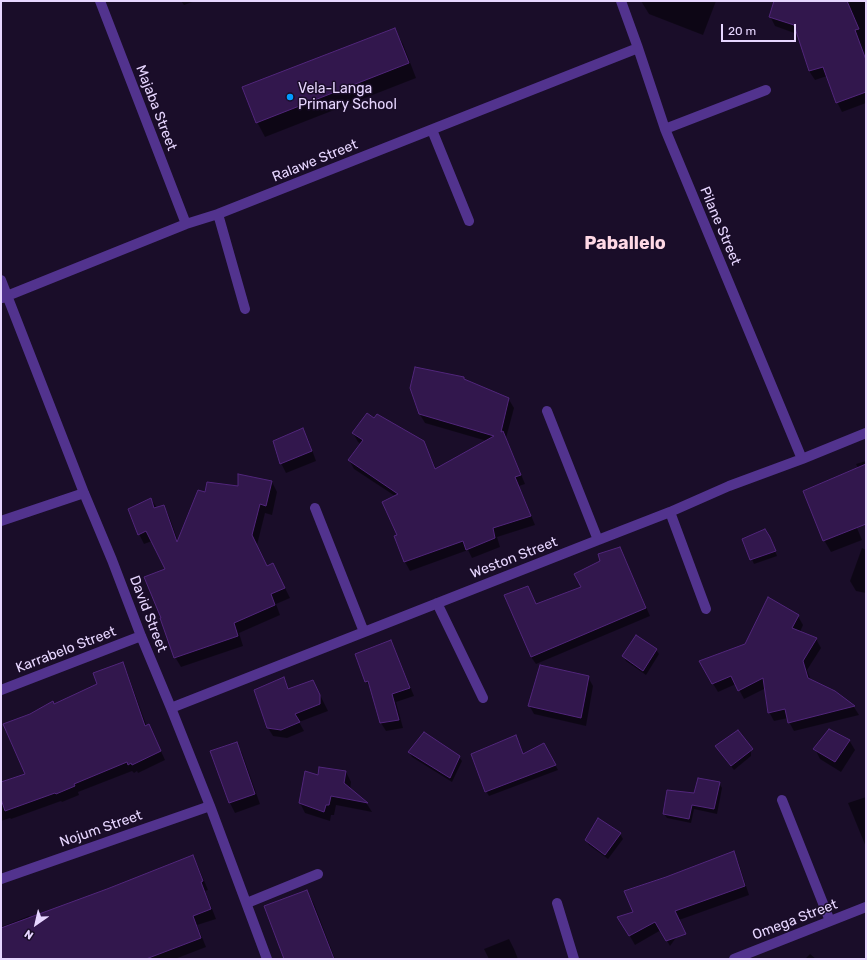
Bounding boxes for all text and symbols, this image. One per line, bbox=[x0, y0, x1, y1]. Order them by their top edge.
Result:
scale bar bbox=[723, 16, 798, 42]
text: 20 m bbox=[728, 24, 756, 38]
street label: Majaba Street bbox=[132, 63, 180, 153]
place label: Vela-Langa Primary School bbox=[298, 81, 397, 114]
marker: Vela-Langa Primary School bbox=[285, 92, 295, 102]
street label: Ralawe Street bbox=[270, 136, 360, 186]
street label: Pilane Street bbox=[696, 184, 744, 268]
district label: Paballelo bbox=[584, 233, 666, 255]
street label: Weston Street bbox=[468, 534, 560, 582]
street label: David Street bbox=[126, 573, 170, 655]
street label: Karrabelo Street bbox=[14, 623, 118, 677]
street label: Nojum Street bbox=[58, 807, 144, 851]
street label: Omega Street bbox=[750, 896, 840, 944]
north arrow bbox=[16, 904, 56, 944]
text: N bbox=[22, 927, 36, 942]

